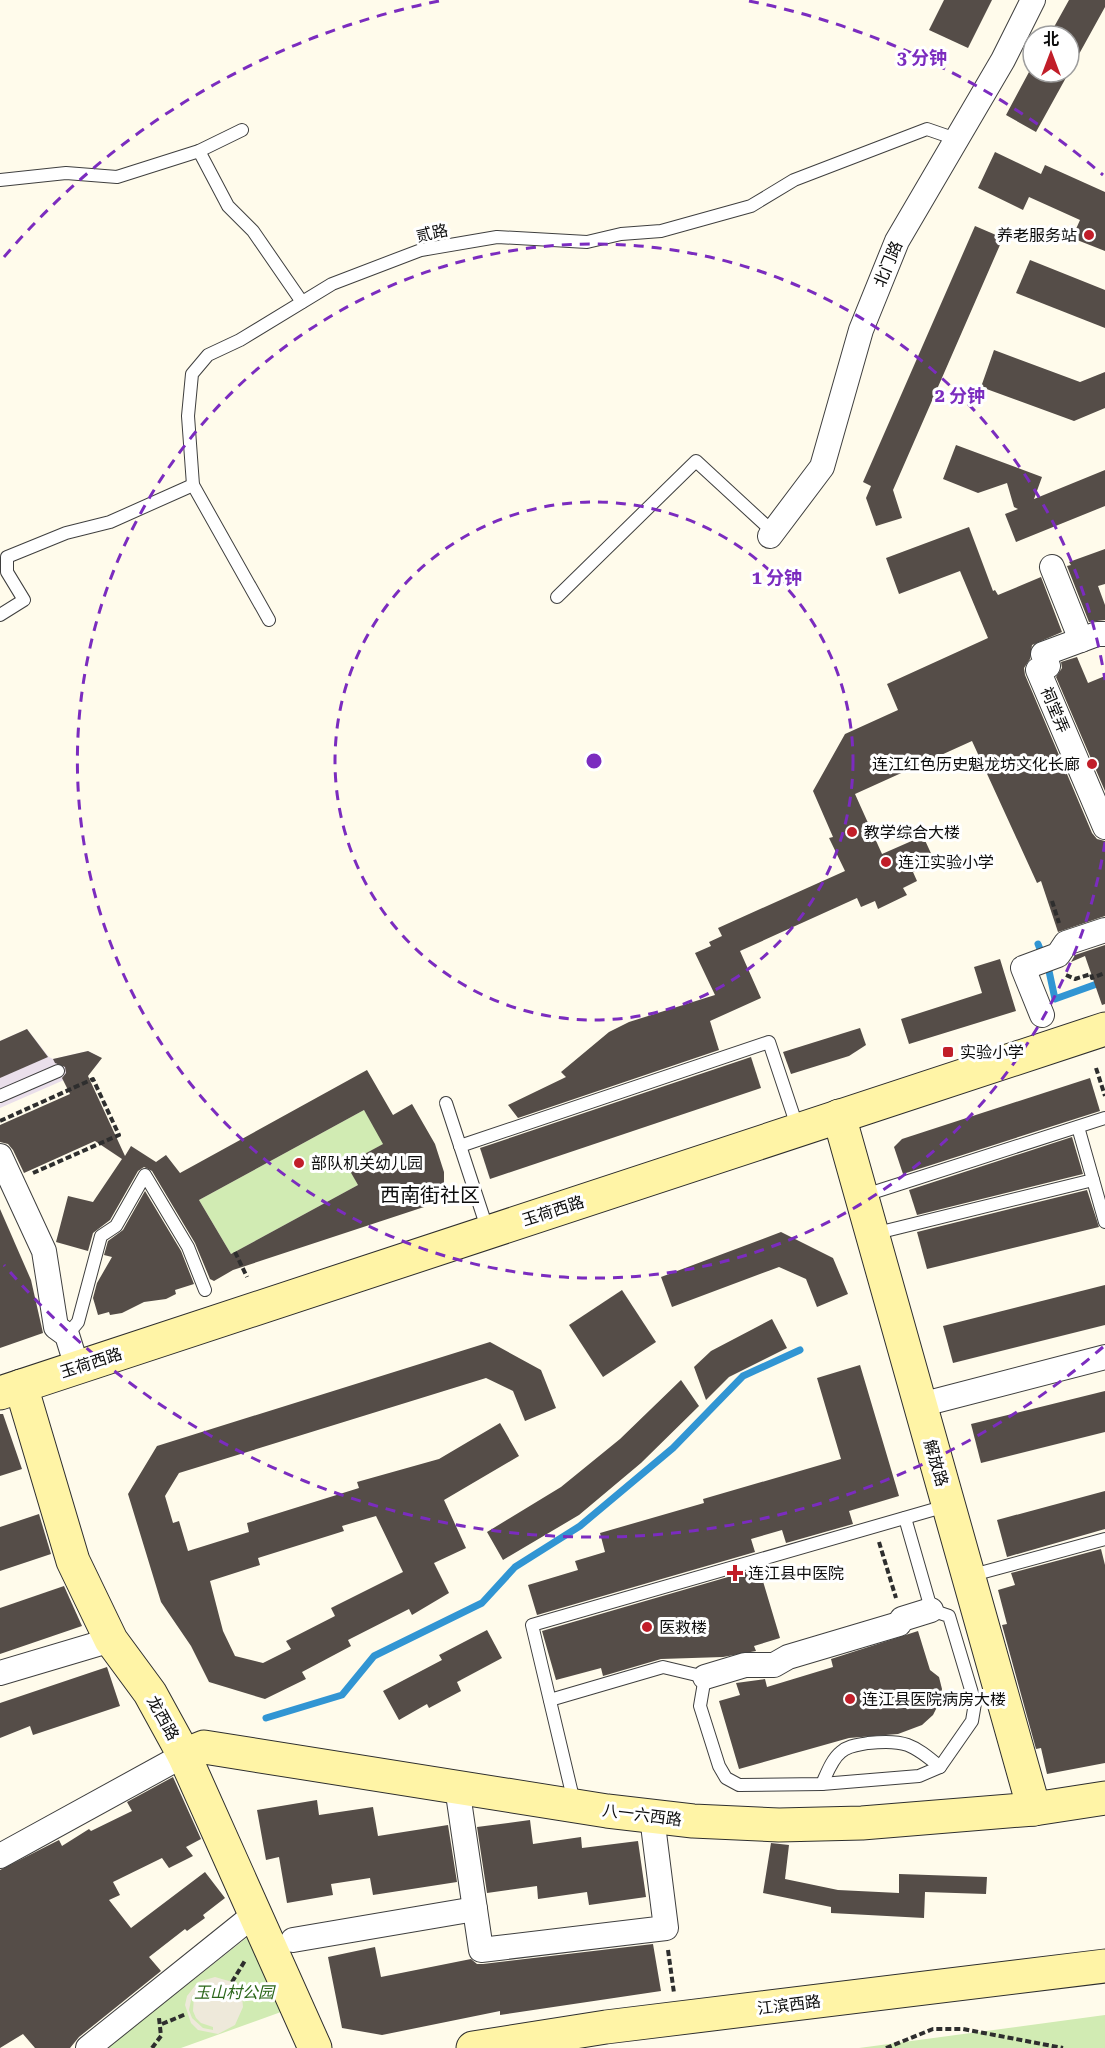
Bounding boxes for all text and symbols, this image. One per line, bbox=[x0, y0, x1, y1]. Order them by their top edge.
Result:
north arrow bbox=[1021, 24, 1081, 84]
text: 北 bbox=[1043, 30, 1059, 49]
text: 3 分钟 bbox=[897, 47, 947, 68]
street label: 贰路 bbox=[414, 220, 450, 246]
place label: 养老服务站 bbox=[997, 226, 1077, 245]
marker: 养老服务站 bbox=[1082, 228, 1096, 242]
street label: 北门路 bbox=[870, 238, 906, 290]
text: 2 分钟 bbox=[935, 385, 985, 406]
text: 1 分钟 bbox=[752, 567, 802, 588]
street label: 祠堂弄 bbox=[1037, 684, 1073, 736]
centre of rings bbox=[584, 751, 604, 771]
place label: 连江红色历史魁龙坊文化长廊 bbox=[872, 755, 1080, 774]
marker: 连江红色历史魁龙坊文化长廊 bbox=[1085, 757, 1099, 771]
place label: 教学综合大楼 bbox=[864, 823, 960, 842]
marker: 教学综合大楼 bbox=[845, 825, 859, 839]
place label: 连江实验小学 bbox=[898, 853, 994, 872]
marker: 连江实验小学 bbox=[879, 855, 893, 869]
place label: 实验小学 bbox=[960, 1043, 1024, 1062]
marker: 实验小学 bbox=[941, 1045, 955, 1059]
place label: 部队机关幼儿园 bbox=[311, 1154, 423, 1173]
marker: 部队机关幼儿园 bbox=[292, 1156, 306, 1170]
district label: 西南街社区 bbox=[380, 1183, 480, 1207]
street label: 玉荷西路 bbox=[520, 1192, 586, 1230]
street label: 玉荷西路 bbox=[58, 1344, 124, 1382]
street label: 解放路 bbox=[920, 1437, 952, 1489]
marker: 连江县中医院 bbox=[726, 1564, 744, 1582]
place label: 连江县中医院 bbox=[748, 1564, 844, 1583]
place label: 医救楼 bbox=[659, 1618, 707, 1637]
marker: 医救楼 bbox=[640, 1620, 654, 1634]
place label: 连江县医院病房大楼 bbox=[862, 1690, 1006, 1709]
street label: 龙西路 bbox=[143, 1692, 183, 1744]
marker: 连江县医院病房大楼 bbox=[843, 1692, 857, 1706]
street label: 八一六西路 bbox=[601, 1801, 683, 1829]
park label: 玉山村公园 bbox=[194, 1983, 276, 2002]
street label: 江滨西路 bbox=[756, 1992, 822, 2018]

